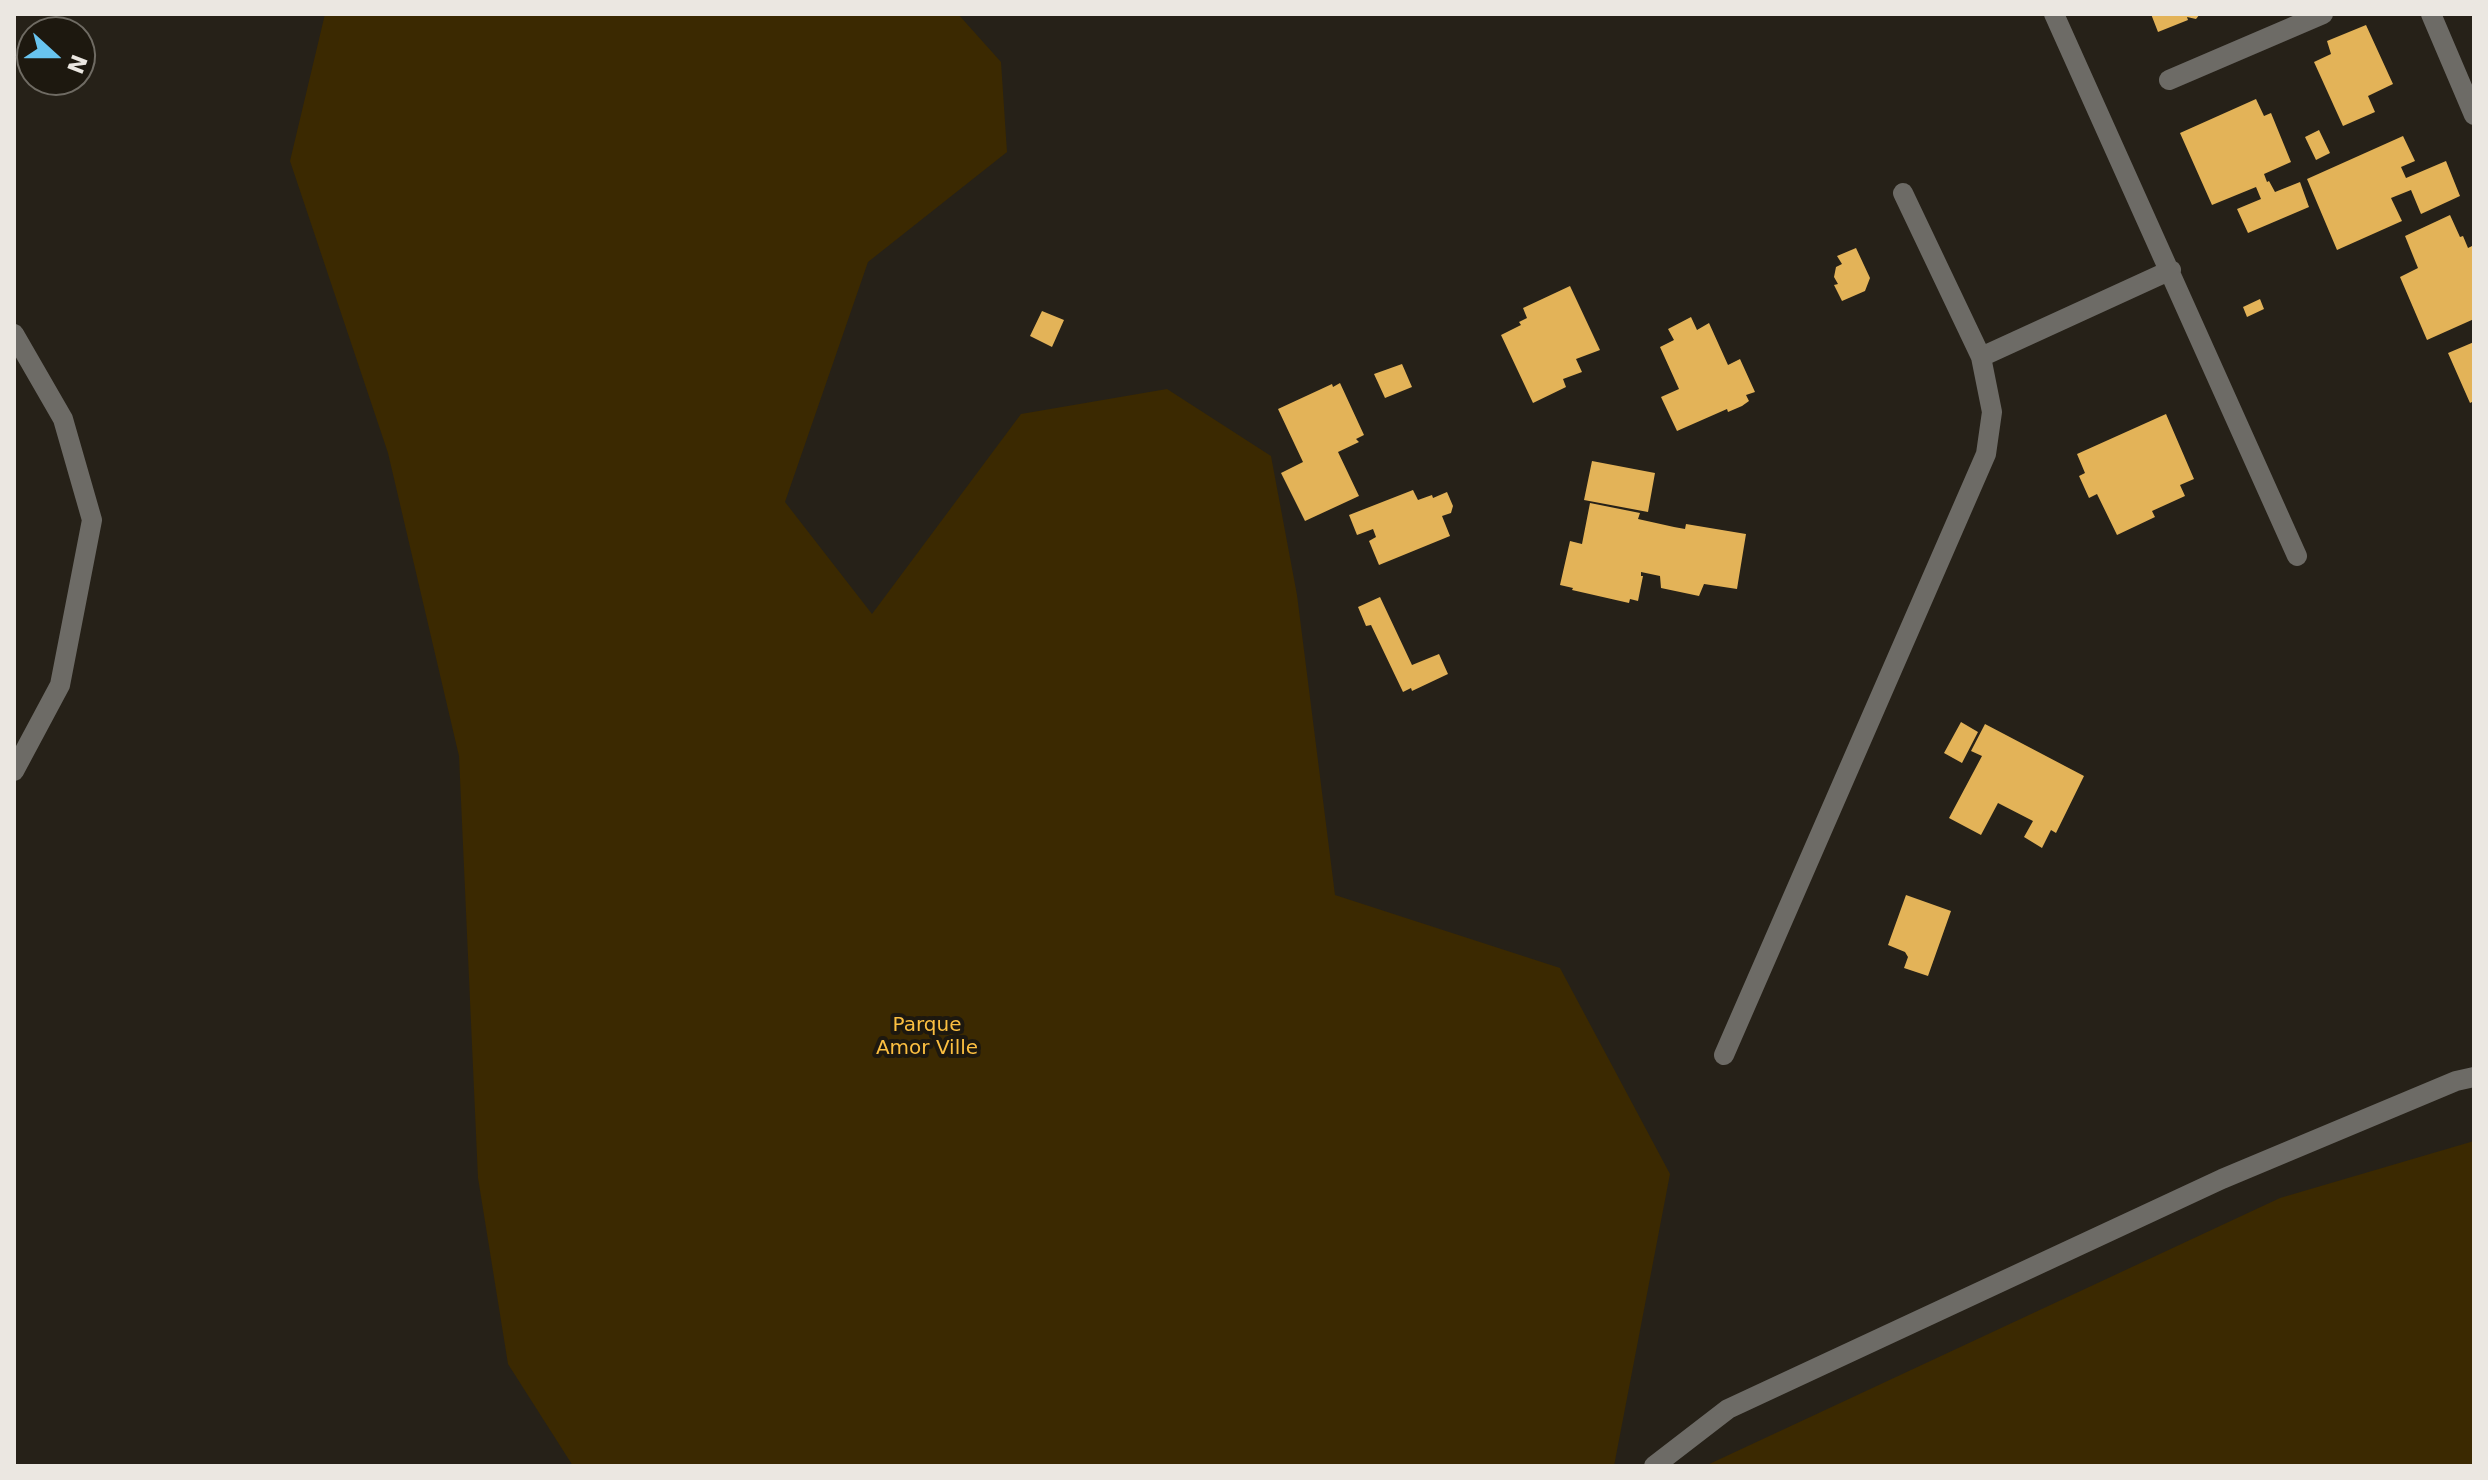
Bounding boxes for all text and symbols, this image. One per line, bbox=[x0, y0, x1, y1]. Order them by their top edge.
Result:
north arrow bbox=[16, 16, 96, 96]
text: N bbox=[62, 51, 92, 77]
park label: Parque Amor Ville bbox=[876, 1014, 978, 1061]

